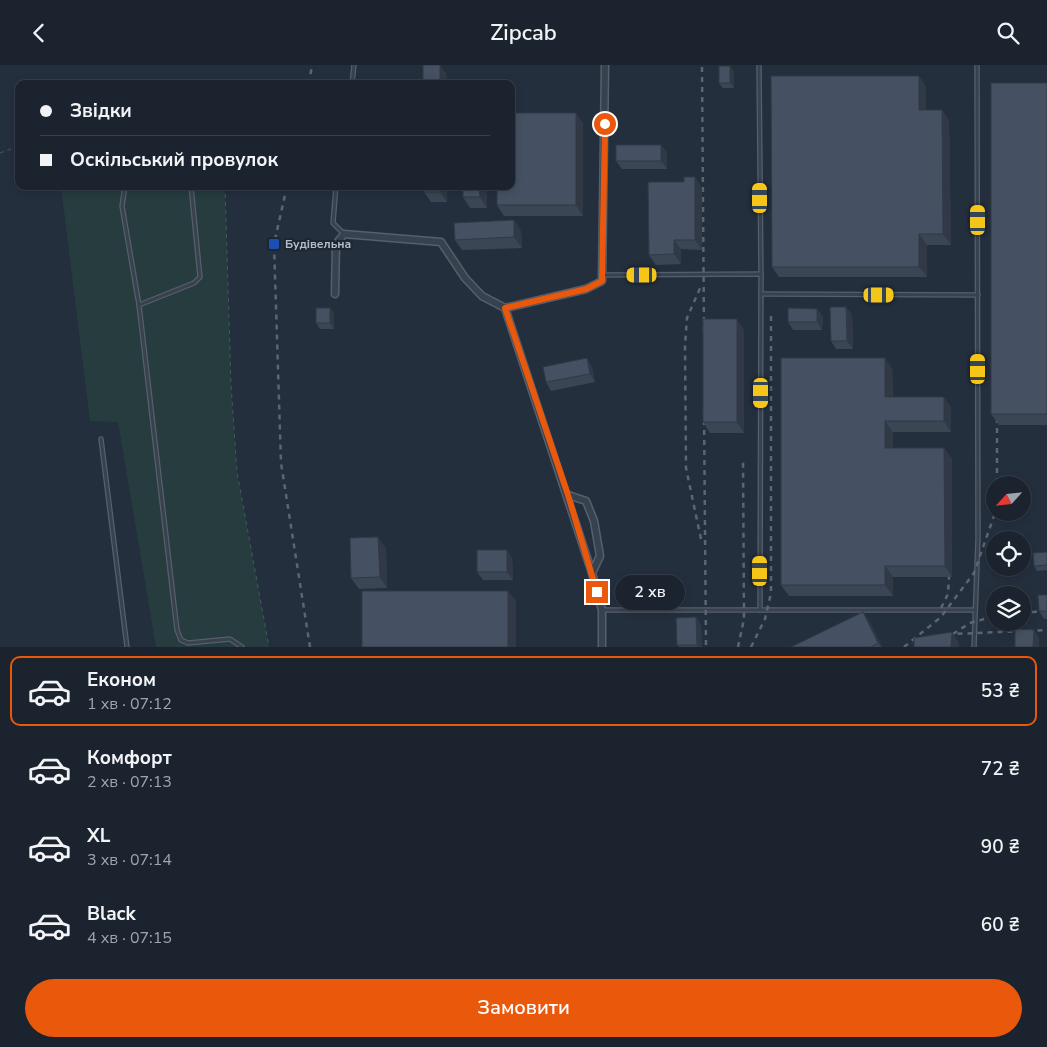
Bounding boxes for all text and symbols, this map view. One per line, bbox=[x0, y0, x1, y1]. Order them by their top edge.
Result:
text: Zipcab bbox=[490, 18, 557, 48]
icon: back bbox=[25, 19, 53, 47]
icon: search bbox=[994, 19, 1022, 47]
text: Звідки bbox=[70, 98, 132, 124]
route start bbox=[594, 113, 616, 135]
text: Оскільський провулок bbox=[70, 147, 278, 173]
car bbox=[752, 183, 767, 213]
car bbox=[970, 205, 985, 235]
place label: Будівельна bbox=[285, 236, 351, 252]
marker: Будівельна bbox=[267, 237, 281, 251]
car bbox=[627, 268, 657, 283]
car bbox=[864, 288, 894, 303]
car bbox=[970, 354, 985, 384]
car bbox=[753, 378, 768, 408]
north arrow bbox=[986, 476, 1031, 521]
map controls bbox=[986, 476, 1031, 631]
button: locate bbox=[986, 531, 1031, 576]
car bbox=[752, 556, 767, 586]
callout: 2 хв bbox=[614, 575, 684, 609]
route end bbox=[586, 581, 608, 603]
text: 2 хв bbox=[634, 581, 666, 603]
button: layers bbox=[986, 586, 1031, 631]
text: Економ bbox=[87, 667, 156, 693]
icon: car bbox=[27, 669, 72, 714]
text: 53 ₴ bbox=[981, 678, 1020, 704]
text: 1 хв · 07:12 bbox=[87, 693, 172, 715]
text: Комфорт bbox=[87, 745, 172, 771]
icon: car bbox=[27, 747, 72, 792]
text: 72 ₴ bbox=[981, 756, 1020, 782]
text: 2 хв · 07:13 bbox=[87, 771, 172, 793]
text: XL bbox=[87, 823, 110, 849]
icon: car bbox=[27, 825, 72, 870]
text: 90 ₴ bbox=[981, 834, 1020, 860]
text: 3 хв · 07:14 bbox=[87, 849, 172, 871]
text: Black bbox=[87, 901, 136, 927]
icon: car bbox=[27, 903, 72, 948]
text: 60 ₴ bbox=[981, 912, 1020, 938]
text: 4 хв · 07:15 bbox=[87, 927, 172, 949]
button: Замовити bbox=[25, 979, 1022, 1037]

